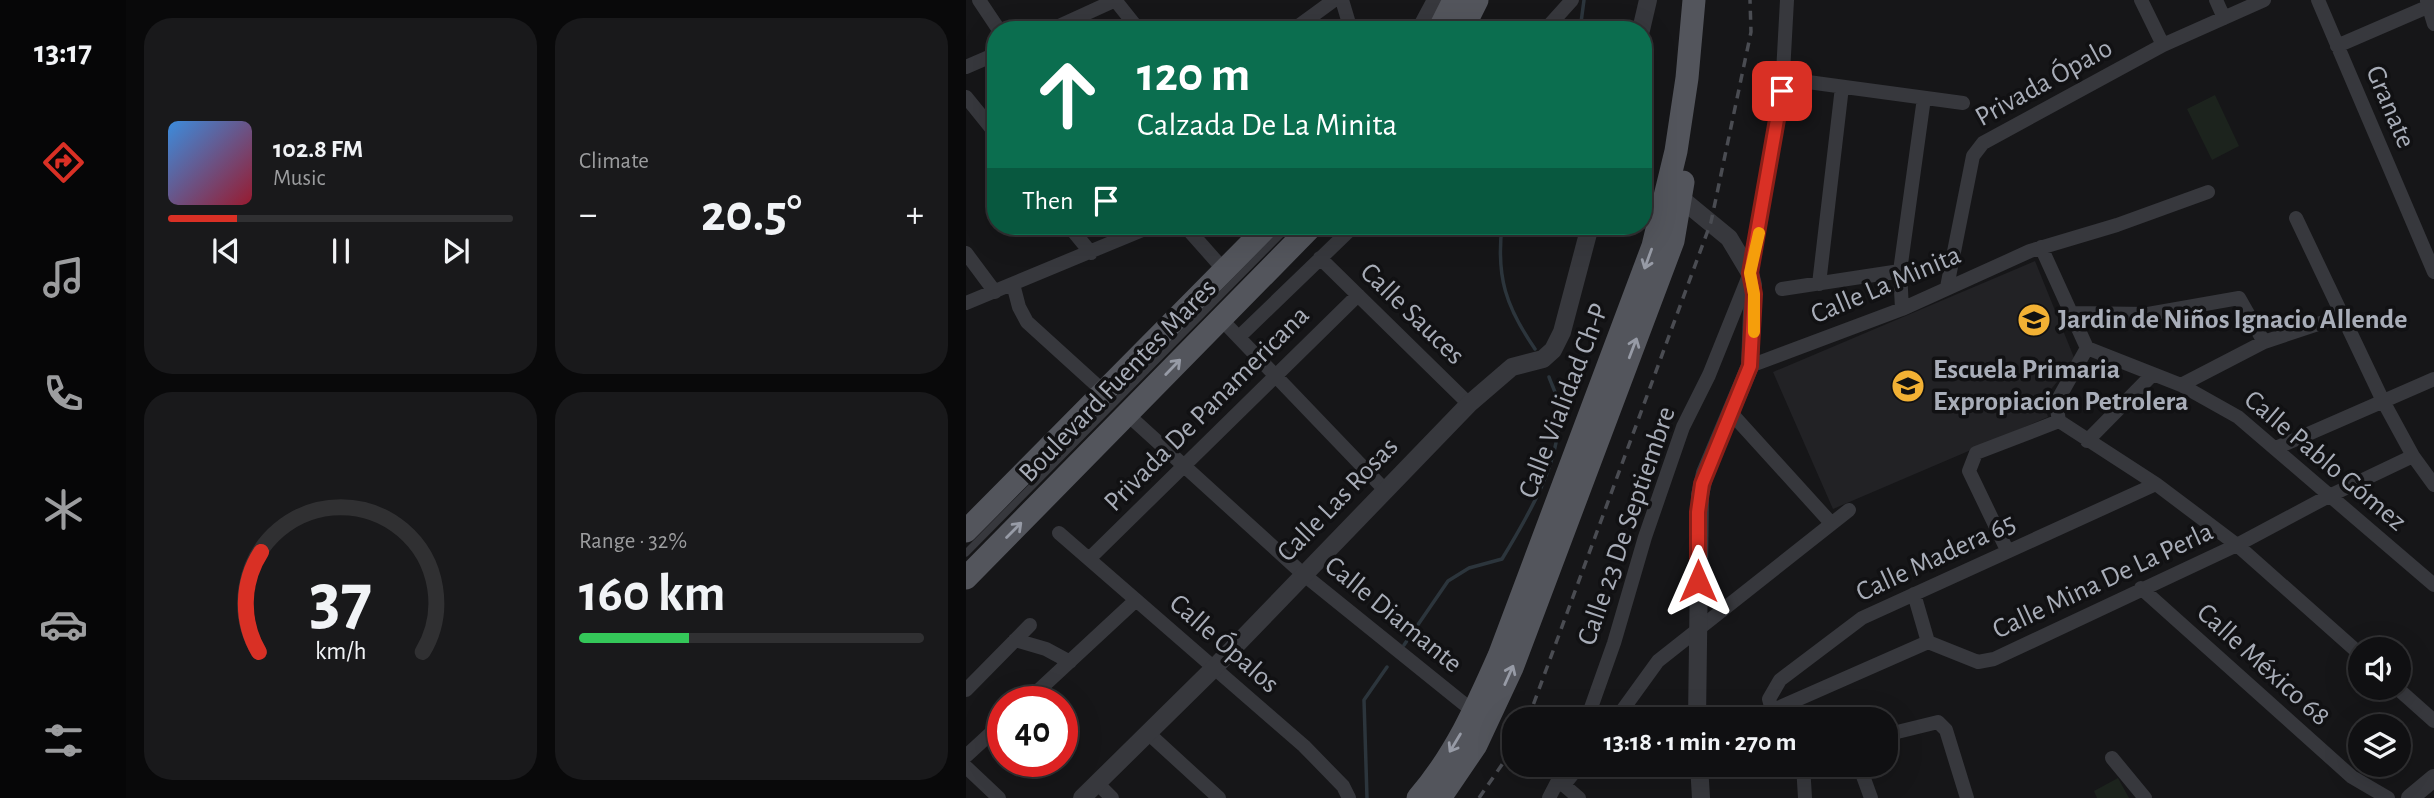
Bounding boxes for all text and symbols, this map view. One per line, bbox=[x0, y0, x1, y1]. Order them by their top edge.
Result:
street label: Privada Ópalo bbox=[1969, 31, 2117, 132]
text: 13:17 bbox=[34, 36, 92, 68]
icon: ahead bbox=[1022, 49, 1113, 140]
text: 120 m bbox=[1137, 51, 1250, 100]
pin bbox=[1752, 61, 1812, 121]
street label: Granate bbox=[2360, 62, 2420, 152]
icon: arrive bbox=[1763, 72, 1801, 110]
text: Calzada De La Minita bbox=[1137, 109, 1397, 141]
text: 102.8 FM bbox=[273, 136, 363, 162]
icon: directions bbox=[39, 138, 88, 187]
text: Climate bbox=[579, 150, 649, 173]
text: Music bbox=[273, 167, 325, 190]
icon: arrive bbox=[1087, 182, 1125, 220]
text: 20.5° bbox=[701, 188, 802, 240]
text: Then bbox=[1022, 188, 1073, 214]
text: − bbox=[579, 196, 597, 234]
text: + bbox=[906, 196, 924, 234]
icon: previous bbox=[207, 232, 245, 270]
icon: pause bbox=[322, 232, 360, 270]
icon: next bbox=[437, 232, 475, 270]
street label: Calle La Minita bbox=[1807, 241, 1965, 329]
one-way arrow bbox=[1641, 248, 1653, 270]
icon: music bbox=[39, 253, 88, 302]
street label: Calle Sauces bbox=[1355, 258, 1469, 370]
street label: Boulevard Fuentes Mares bbox=[1014, 274, 1222, 488]
street label: Calle Vialidad Ch-P bbox=[1514, 300, 1614, 502]
street label: Privada De Panamericana bbox=[1099, 301, 1315, 517]
school or university icon: Jardin de Niños Ignacio Allende bbox=[2015, 301, 2053, 339]
place label: Jardin de Niños Ignacio Allende bbox=[2058, 306, 2407, 334]
one-way arrow bbox=[1628, 337, 1641, 359]
place label: Escuela Primaria Expropiacion Petrolera bbox=[1933, 356, 2189, 416]
one-way arrow bbox=[1165, 359, 1182, 376]
school or university icon: Escuela Primaria Expropiacion Petrolera bbox=[1889, 367, 1927, 405]
icon: phone bbox=[39, 369, 88, 418]
street label: Calle Pablo Gómez bbox=[2239, 385, 2411, 537]
street label: Calle 23 De Septiembre bbox=[1573, 403, 1681, 649]
street label: Calle Las Rosas bbox=[1272, 433, 1404, 567]
icon: climate bbox=[39, 485, 88, 534]
street label: Calle Madera 65 bbox=[1852, 509, 2020, 607]
street label: Calle Mina De La Perla bbox=[1988, 518, 2218, 644]
one-way arrow bbox=[1005, 521, 1022, 538]
text: Range · 32% bbox=[579, 530, 687, 553]
position arrow bbox=[1661, 544, 1735, 618]
street label: Calle Diamante bbox=[1319, 551, 1467, 679]
text: 37 bbox=[309, 564, 372, 637]
text: 160 km bbox=[579, 568, 725, 620]
street label: Calle Ópalos bbox=[1164, 587, 1286, 699]
street label: Calle México 68 bbox=[2191, 598, 2335, 732]
icon: car bbox=[39, 600, 88, 649]
map controls bbox=[2348, 637, 2411, 777]
button: sound bbox=[2348, 637, 2411, 700]
text: km/h bbox=[315, 639, 366, 664]
one-way arrow bbox=[1503, 665, 1516, 686]
speed limit sign: 40 bbox=[987, 686, 1078, 777]
button: layers bbox=[2348, 714, 2411, 777]
icon: filters bbox=[39, 716, 88, 765]
text: 13:18 · 1 min · 270 m bbox=[1603, 729, 1797, 755]
one-way arrow bbox=[1448, 733, 1462, 753]

